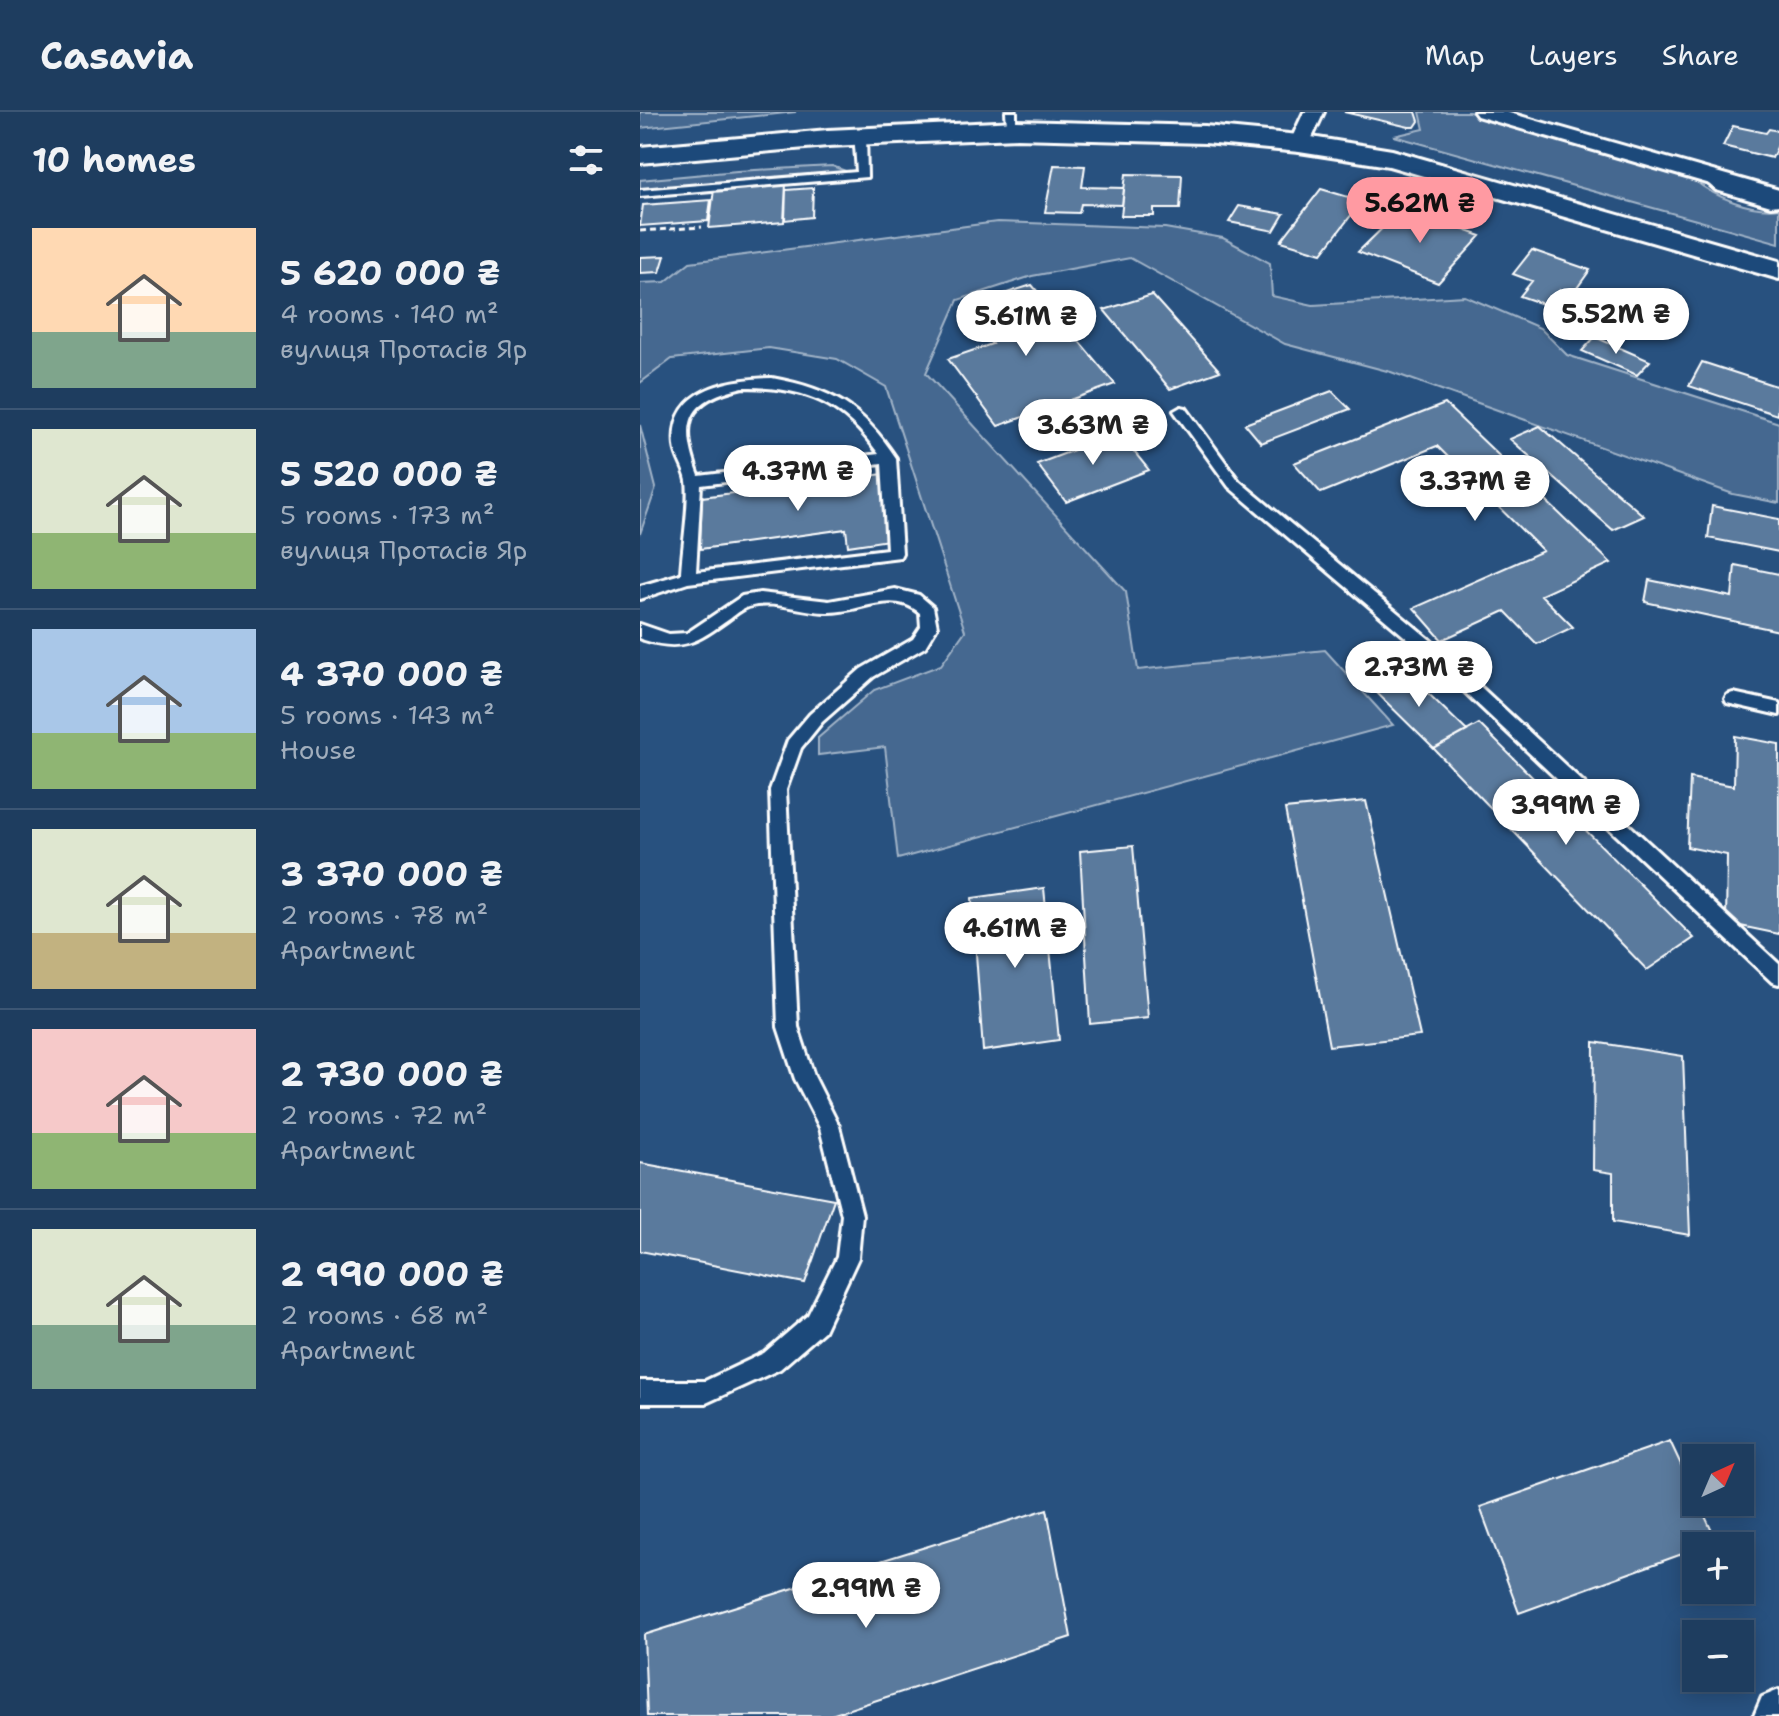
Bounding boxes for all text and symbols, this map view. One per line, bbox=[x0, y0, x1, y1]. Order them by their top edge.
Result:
text: Casavia bbox=[40, 30, 193, 81]
text: Map bbox=[1425, 36, 1485, 74]
text: Layers bbox=[1529, 36, 1618, 74]
text: Share bbox=[1662, 36, 1739, 74]
text: 10 homes bbox=[32, 137, 196, 183]
icon: filters bbox=[564, 138, 608, 182]
pin: 5.62M ₴ bbox=[1346, 177, 1494, 245]
text: 5.62M ₴ bbox=[1364, 185, 1476, 220]
text: 5 620 000 ₴ bbox=[280, 250, 500, 296]
icon: home bbox=[96, 260, 192, 356]
pin: 5.52M ₴ bbox=[1542, 288, 1690, 356]
pin: 5.61M ₴ bbox=[952, 290, 1100, 358]
text: 4 rooms · 140 m² bbox=[280, 296, 499, 331]
text: 5.52M ₴ bbox=[1561, 296, 1671, 331]
text: 5.61M ₴ bbox=[974, 298, 1078, 333]
text: вулиця Протасів Яр bbox=[280, 331, 527, 366]
pin: 3.63M ₴ bbox=[1019, 399, 1167, 467]
text: 3.63M ₴ bbox=[1036, 407, 1150, 442]
pin: 4.37M ₴ bbox=[724, 445, 872, 513]
text: 5 520 000 ₴ bbox=[280, 451, 498, 497]
text: 4.37M ₴ bbox=[742, 453, 854, 488]
pin: 3.37M ₴ bbox=[1401, 455, 1549, 523]
icon: home bbox=[96, 461, 192, 557]
text: 3.37M ₴ bbox=[1418, 463, 1532, 498]
text: 5 rooms · 173 m² bbox=[280, 497, 495, 532]
text: вулиця Протасів Яр bbox=[280, 532, 527, 567]
pin: 2.73M ₴ bbox=[1345, 641, 1493, 709]
text: 2.73M ₴ bbox=[1363, 649, 1475, 684]
text: 4 370 000 ₴ bbox=[280, 651, 503, 697]
icon: home bbox=[96, 661, 192, 757]
text: 5 rooms · 143 m² bbox=[280, 697, 495, 732]
text: House bbox=[280, 732, 356, 767]
pin: 3.99M ₴ bbox=[1492, 779, 1640, 847]
text: 3.99M ₴ bbox=[1510, 787, 1622, 822]
text: 3 370 000 ₴ bbox=[280, 851, 503, 897]
icon: home bbox=[96, 861, 192, 957]
text: 2 rooms · 78 m² bbox=[280, 897, 488, 932]
pin: 4.61M ₴ bbox=[941, 902, 1089, 970]
text: 4.61M ₴ bbox=[962, 910, 1068, 945]
text: Apartment bbox=[280, 932, 416, 967]
text: 2 730 000 ₴ bbox=[280, 1051, 503, 1097]
icon: home bbox=[96, 1061, 192, 1157]
text: 2 rooms · 72 m² bbox=[280, 1097, 487, 1132]
text: Apartment bbox=[280, 1132, 416, 1167]
text: 2 990 000 ₴ bbox=[280, 1251, 504, 1297]
icon: home bbox=[96, 1261, 192, 1357]
text: 2 rooms · 68 m² bbox=[280, 1297, 488, 1332]
text: Apartment bbox=[280, 1332, 416, 1367]
north arrow bbox=[1682, 1444, 1754, 1516]
map controls bbox=[1682, 1444, 1754, 1692]
button: + bbox=[1682, 1532, 1754, 1604]
pin: 2.99M ₴ bbox=[792, 1562, 940, 1630]
text: 2.99M ₴ bbox=[810, 1570, 922, 1605]
button: − bbox=[1682, 1620, 1754, 1692]

